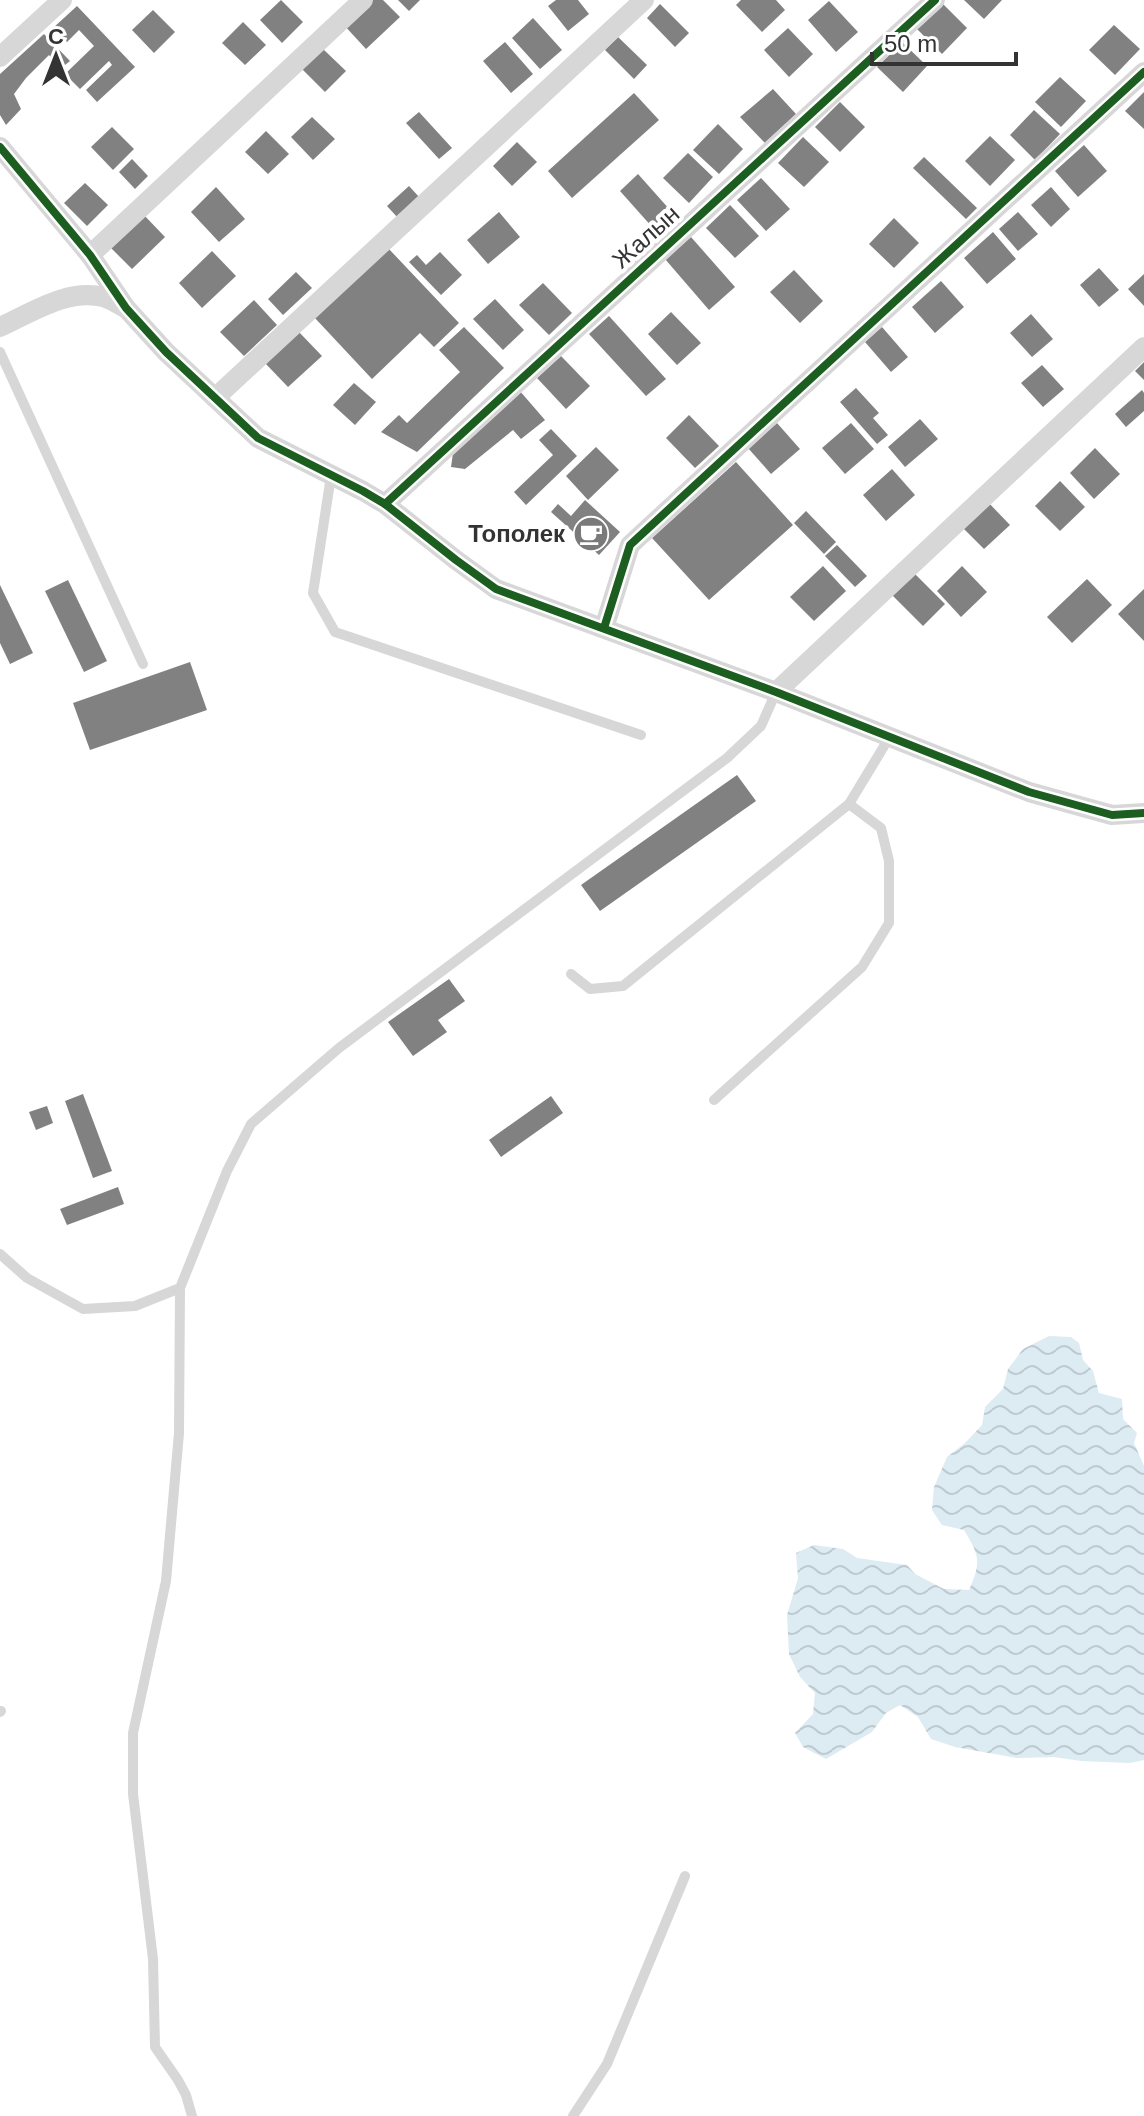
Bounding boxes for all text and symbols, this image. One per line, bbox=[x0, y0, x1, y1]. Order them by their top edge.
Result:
north arrow bbox=[16, 16, 96, 96]
scale bar bbox=[872, 16, 1016, 66]
text: С bbox=[48, 24, 64, 49]
text: 50 m bbox=[884, 30, 937, 57]
street label: Жалын bbox=[607, 200, 685, 274]
cafe icon: Тополек bbox=[572, 515, 610, 553]
place label: Тополек bbox=[468, 520, 566, 547]

